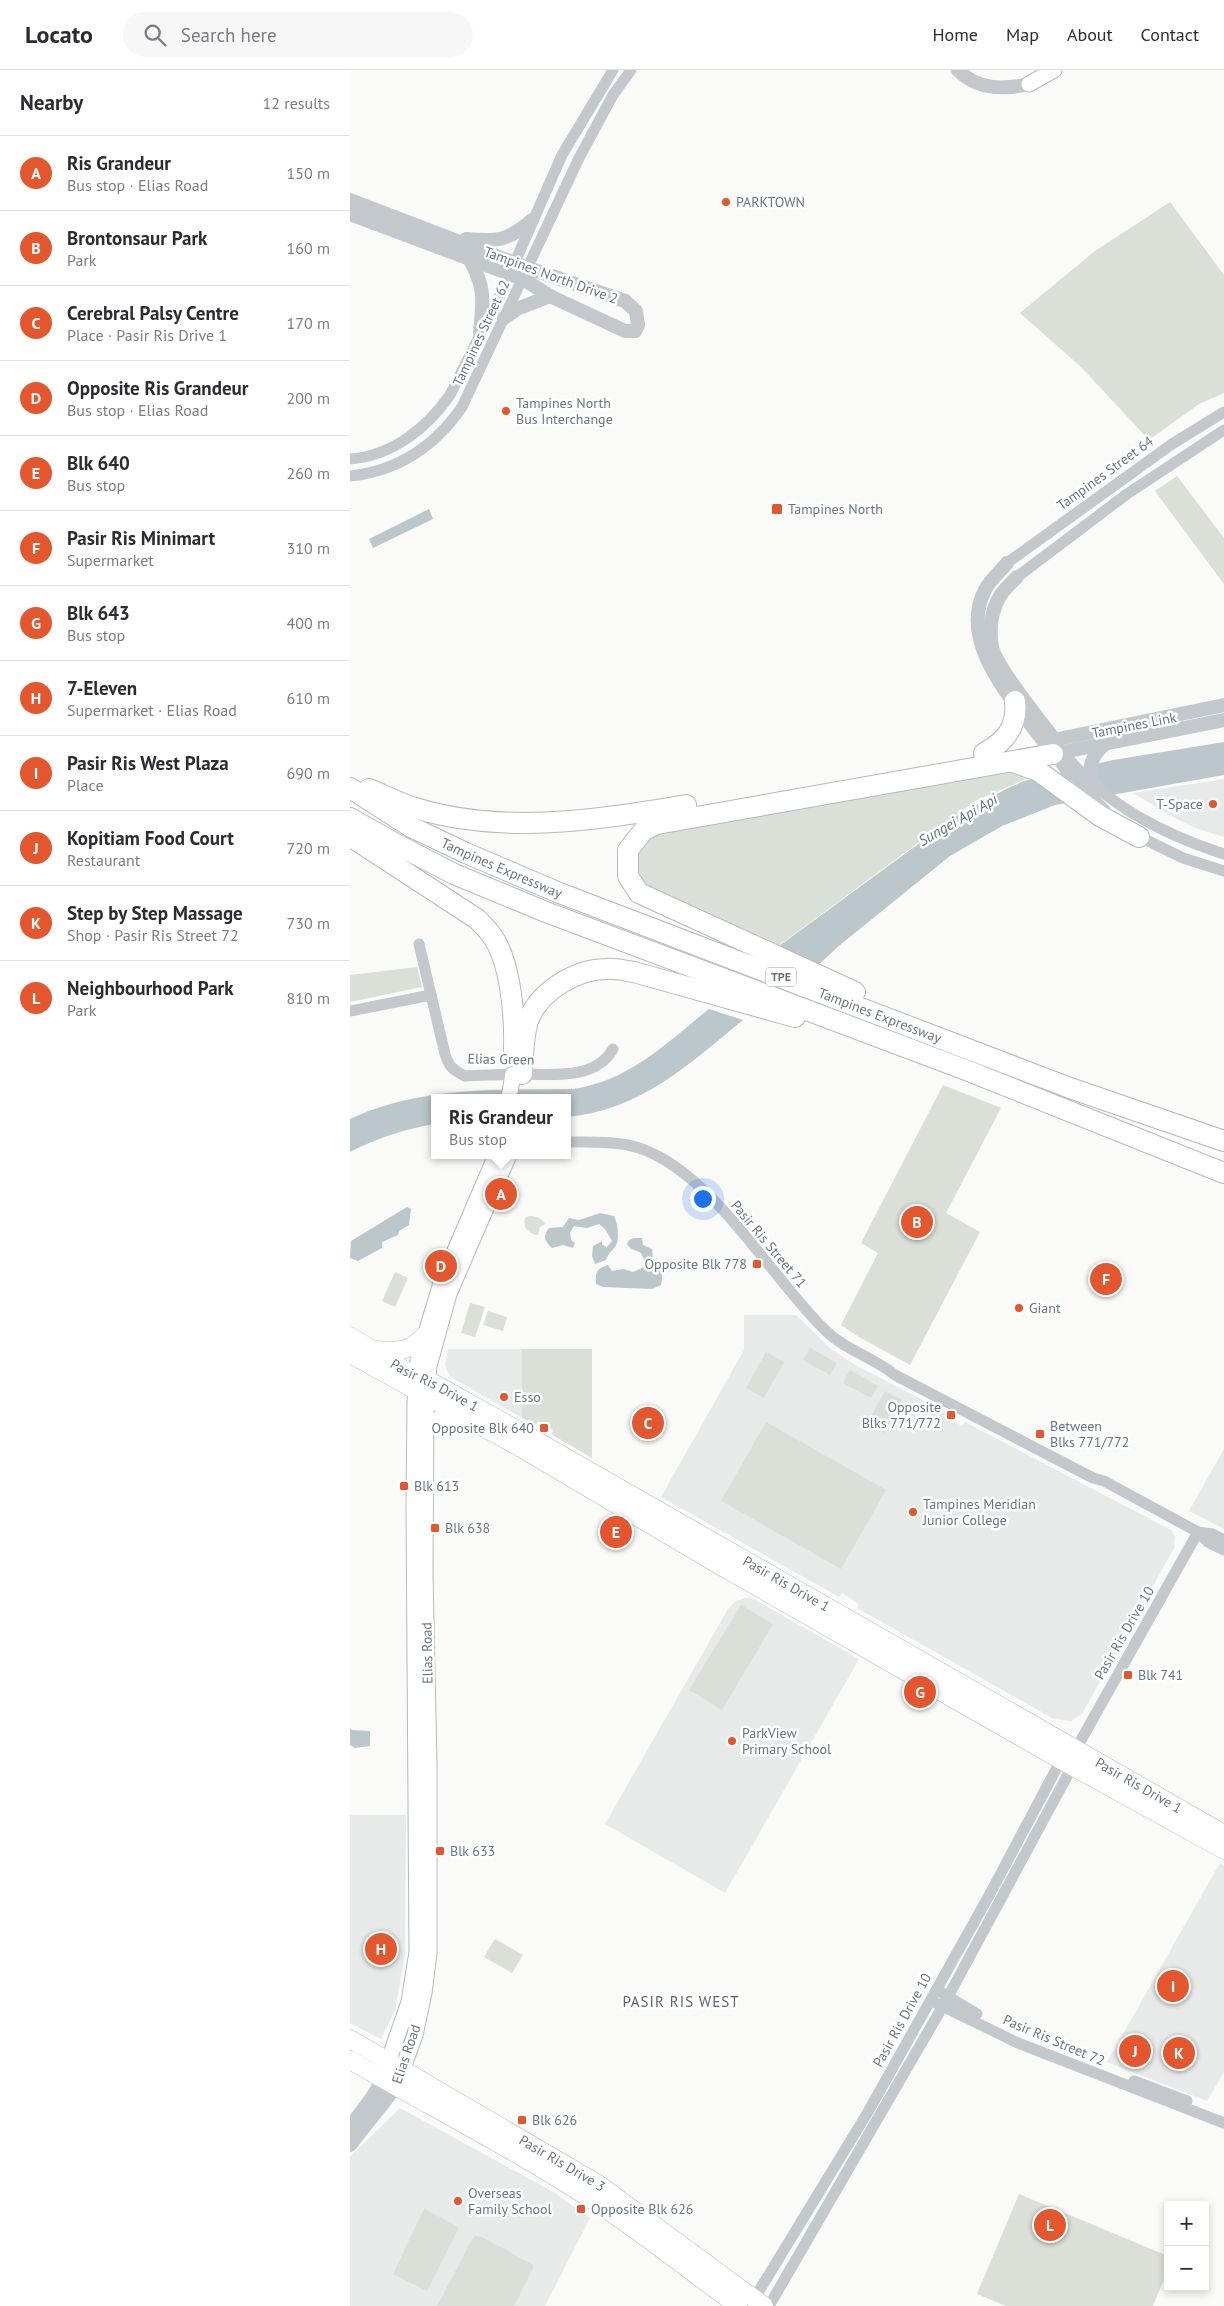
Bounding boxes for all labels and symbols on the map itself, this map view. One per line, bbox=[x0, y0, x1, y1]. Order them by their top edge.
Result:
place label: PARKTOWN bbox=[736, 193, 805, 211]
marker: PARKTOWN bbox=[720, 196, 732, 208]
street label: Tampines North Drive 2 bbox=[482, 242, 620, 308]
street label: Tampines Street 62 bbox=[449, 277, 513, 389]
place label: Tampines North Bus Interchange bbox=[516, 394, 613, 428]
marker: Tampines North Bus Interchange bbox=[500, 405, 512, 417]
street label: Tampines Street 64 bbox=[1053, 432, 1157, 514]
place label: Tampines North bbox=[788, 500, 883, 518]
marker: Tampines North bbox=[770, 502, 784, 516]
street label: Tampines Link bbox=[1090, 708, 1178, 742]
water label: Sungei Api Api bbox=[915, 789, 1002, 850]
place label: T-Space bbox=[1156, 795, 1203, 813]
marker: T-Space bbox=[1207, 798, 1219, 810]
street label: Tampines Expressway bbox=[438, 834, 565, 902]
road number: TPE bbox=[766, 968, 796, 986]
street label: Tampines Expressway bbox=[816, 984, 944, 1047]
street label: Elias Green bbox=[467, 1049, 535, 1069]
pin: A bbox=[485, 1175, 517, 1213]
your location bbox=[690, 1186, 716, 1212]
street label: Pasir Ris Street 71 bbox=[727, 1197, 811, 1291]
pin: B bbox=[901, 1203, 933, 1241]
pin: D bbox=[425, 1247, 457, 1285]
place label: Opposite Blk 778 bbox=[645, 1255, 747, 1273]
marker: Opposite Blk 778 bbox=[751, 1258, 763, 1270]
pin: F bbox=[1090, 1260, 1122, 1298]
place label: Giant bbox=[1029, 1299, 1061, 1317]
marker: Giant bbox=[1013, 1302, 1025, 1314]
street label: Pasir Ris Drive 1 bbox=[387, 1355, 482, 1416]
place label: Esso bbox=[514, 1388, 541, 1406]
marker: Esso bbox=[498, 1391, 510, 1403]
place label: Opposite Blks 771/772 bbox=[862, 1398, 941, 1432]
pin: C bbox=[632, 1404, 664, 1442]
marker: Opposite Blks 771/772 bbox=[945, 1409, 957, 1421]
place label: Between Blks 771/772 bbox=[1050, 1417, 1129, 1451]
place label: Opposite Blk 640 bbox=[432, 1419, 534, 1437]
marker: Opposite Blk 640 bbox=[538, 1422, 550, 1434]
marker: Between Blks 771/772 bbox=[1034, 1428, 1046, 1440]
place label: Blk 613 bbox=[414, 1477, 459, 1495]
marker: Blk 613 bbox=[398, 1480, 410, 1492]
place label: Tampines Meridian Junior College bbox=[922, 1495, 1036, 1529]
marker: Tampines Meridian Junior College bbox=[907, 1506, 919, 1518]
pin: E bbox=[600, 1513, 632, 1551]
place label: Blk 638 bbox=[445, 1519, 490, 1537]
marker: Blk 638 bbox=[429, 1522, 441, 1534]
street label: Pasir Ris Drive 1 bbox=[740, 1552, 833, 1616]
street label: Pasir Ris Drive 10 bbox=[1090, 1583, 1158, 1683]
street label: Elias Road bbox=[417, 1622, 437, 1684]
place label: Blk 741 bbox=[1138, 1666, 1183, 1684]
marker: Blk 741 bbox=[1122, 1669, 1134, 1681]
pin: G bbox=[904, 1673, 936, 1711]
place label: ParkView Primary School bbox=[742, 1724, 831, 1758]
marker: ParkView Primary School bbox=[726, 1735, 738, 1747]
street label: Pasir Ris Drive 1 bbox=[1092, 1753, 1185, 1817]
place label: Blk 633 bbox=[450, 1842, 495, 1860]
marker: Blk 633 bbox=[434, 1845, 446, 1857]
pin: H bbox=[365, 1930, 397, 1968]
pin: I bbox=[1157, 1967, 1189, 2005]
street label: Pasir Ris Drive 10 bbox=[869, 1970, 935, 2070]
district label: PASIR RIS WEST bbox=[622, 1992, 740, 2011]
street label: Pasir Ris Street 72 bbox=[1000, 2010, 1108, 2070]
street label: Elias Road bbox=[387, 2022, 425, 2086]
pin: J bbox=[1119, 2032, 1151, 2070]
pin: K bbox=[1163, 2034, 1195, 2072]
place label: Blk 626 bbox=[532, 2111, 577, 2129]
marker: Blk 626 bbox=[516, 2114, 528, 2126]
street label: Pasir Ris Drive 3 bbox=[516, 2131, 609, 2196]
place label: Overseas Family School bbox=[468, 2184, 552, 2218]
marker: Overseas Family School bbox=[452, 2195, 464, 2207]
place label: Opposite Blk 626 bbox=[591, 2200, 694, 2218]
marker: Opposite Blk 626 bbox=[575, 2203, 587, 2215]
pin: L bbox=[1034, 2206, 1066, 2244]

